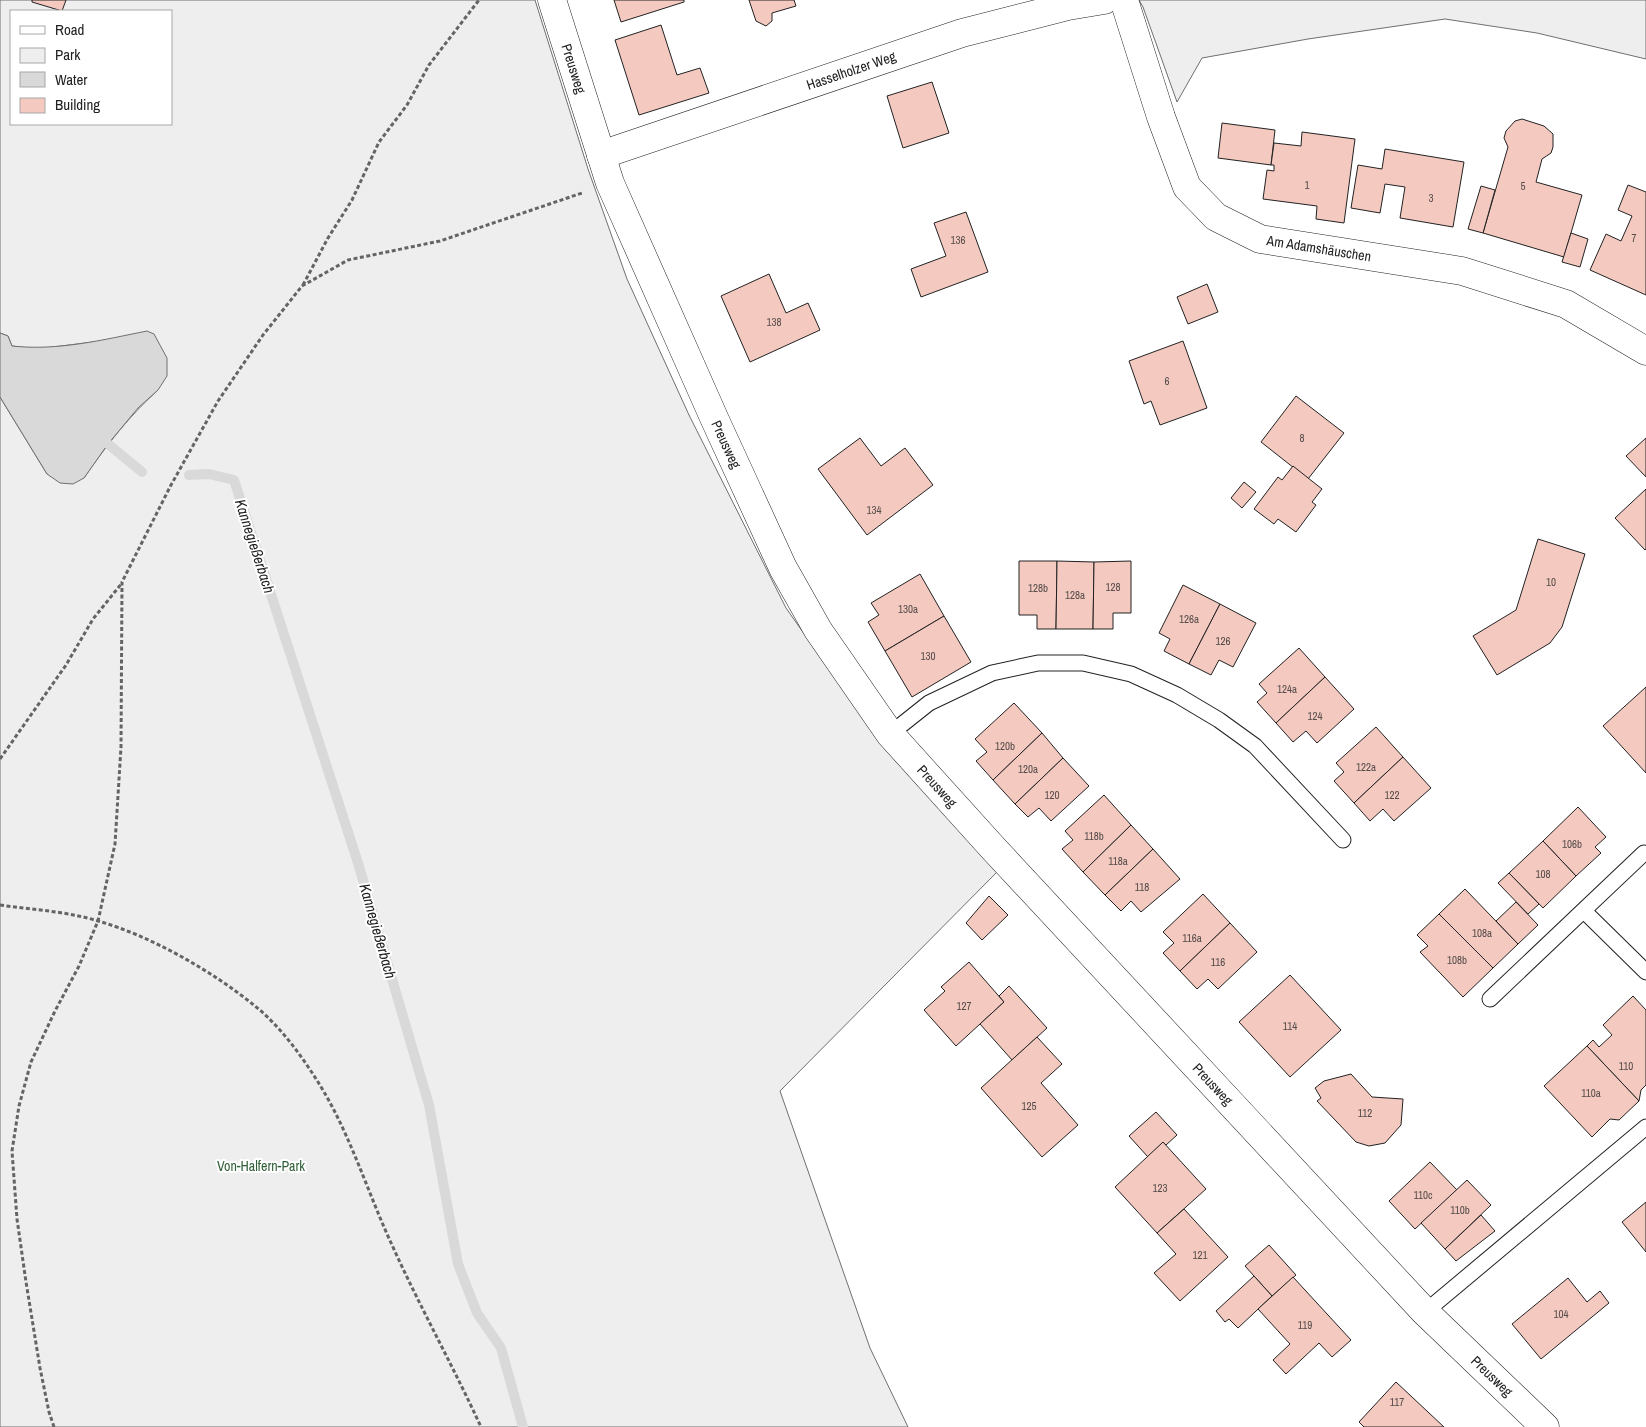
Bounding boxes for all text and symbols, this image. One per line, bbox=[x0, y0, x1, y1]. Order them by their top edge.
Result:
legend bbox=[10, 10, 172, 125]
text: Road bbox=[55, 19, 84, 40]
street label: Preusweg bbox=[557, 42, 590, 96]
text: Park bbox=[55, 44, 81, 65]
street label: Hasselholzer Weg bbox=[804, 47, 899, 94]
text: Water bbox=[55, 69, 87, 90]
text: Building bbox=[55, 94, 100, 115]
house number: 1 bbox=[1304, 178, 1310, 192]
house number: 5 bbox=[1520, 179, 1526, 193]
house number: 3 bbox=[1428, 191, 1434, 205]
street label: Am Adamshäuschen bbox=[1265, 231, 1372, 265]
house number: 7 bbox=[1631, 231, 1637, 245]
house number: 136 bbox=[950, 233, 966, 247]
house number: 138 bbox=[766, 315, 782, 329]
house number: 6 bbox=[1164, 374, 1170, 388]
street label: Preusweg bbox=[707, 417, 745, 472]
house number: 8 bbox=[1299, 431, 1305, 445]
water label: Kannegießerbach bbox=[230, 496, 280, 596]
house number: 134 bbox=[866, 503, 882, 517]
house number: 10 bbox=[1546, 575, 1556, 589]
house number: 128 bbox=[1105, 580, 1121, 594]
house number: 128b bbox=[1028, 581, 1048, 595]
house number: 128a bbox=[1065, 588, 1085, 602]
house number: 130a bbox=[898, 602, 918, 616]
house number: 126a bbox=[1179, 612, 1199, 626]
house number: 126 bbox=[1215, 634, 1231, 648]
house number: 130 bbox=[920, 649, 936, 663]
house number: 124a bbox=[1277, 682, 1297, 696]
house number: 124 bbox=[1307, 709, 1323, 723]
house number: 120b bbox=[995, 739, 1015, 753]
house number: 122a bbox=[1356, 760, 1376, 774]
street label: Preusweg bbox=[913, 761, 961, 812]
house number: 120a bbox=[1018, 762, 1038, 776]
house number: 120 bbox=[1044, 788, 1060, 802]
house number: 122 bbox=[1384, 788, 1400, 802]
house number: 118b bbox=[1084, 829, 1104, 843]
house number: 106b bbox=[1562, 837, 1582, 851]
house number: 118a bbox=[1108, 854, 1128, 868]
house number: 108 bbox=[1535, 867, 1551, 881]
house number: 118 bbox=[1135, 880, 1149, 894]
water label: Kannegießerbach bbox=[354, 881, 402, 981]
house number: 108a bbox=[1472, 926, 1492, 940]
house number: 116a bbox=[1182, 931, 1202, 945]
house number: 108b bbox=[1447, 953, 1467, 967]
house number: 116 bbox=[1211, 955, 1225, 969]
house number: 127 bbox=[956, 999, 972, 1013]
house number: 114 bbox=[1283, 1019, 1297, 1033]
street label: Preusweg bbox=[1189, 1059, 1237, 1109]
house number: 110 bbox=[1619, 1059, 1633, 1073]
house number: 110a bbox=[1581, 1086, 1601, 1100]
house number: 125 bbox=[1021, 1099, 1037, 1113]
house number: 112 bbox=[1358, 1106, 1372, 1120]
park label: Von-Halfern-Park bbox=[217, 1157, 305, 1175]
house number: 123 bbox=[1152, 1181, 1168, 1195]
house number: 110c bbox=[1414, 1188, 1433, 1202]
house number: 110b bbox=[1450, 1203, 1470, 1217]
house number: 121 bbox=[1192, 1248, 1208, 1262]
house number: 104 bbox=[1553, 1307, 1569, 1321]
house number: 119 bbox=[1298, 1318, 1312, 1332]
street label: Preusweg bbox=[1467, 1352, 1517, 1401]
house number: 117 bbox=[1390, 1395, 1404, 1409]

